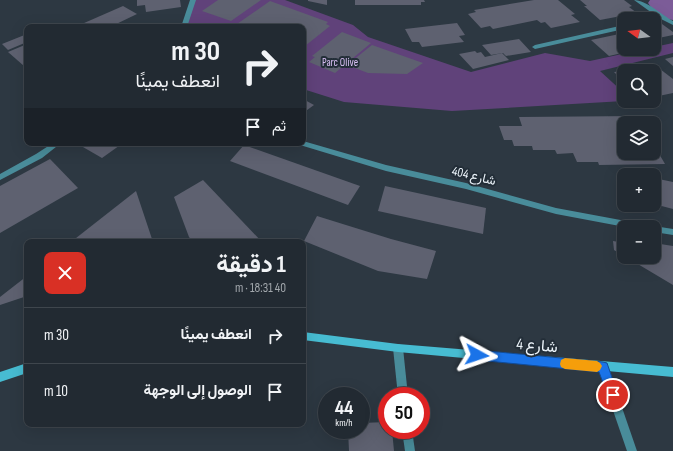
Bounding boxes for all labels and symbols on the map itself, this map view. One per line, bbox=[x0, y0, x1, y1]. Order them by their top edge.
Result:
north arrow bbox=[617, 12, 661, 56]
park label: Parc Olive bbox=[322, 56, 358, 69]
street label: شارع 404 bbox=[450, 163, 498, 190]
position arrow bbox=[456, 334, 498, 376]
street label: شارع 4 bbox=[515, 335, 558, 358]
pin bbox=[596, 378, 630, 412]
speed limit sign: 50 bbox=[378, 387, 430, 439]

